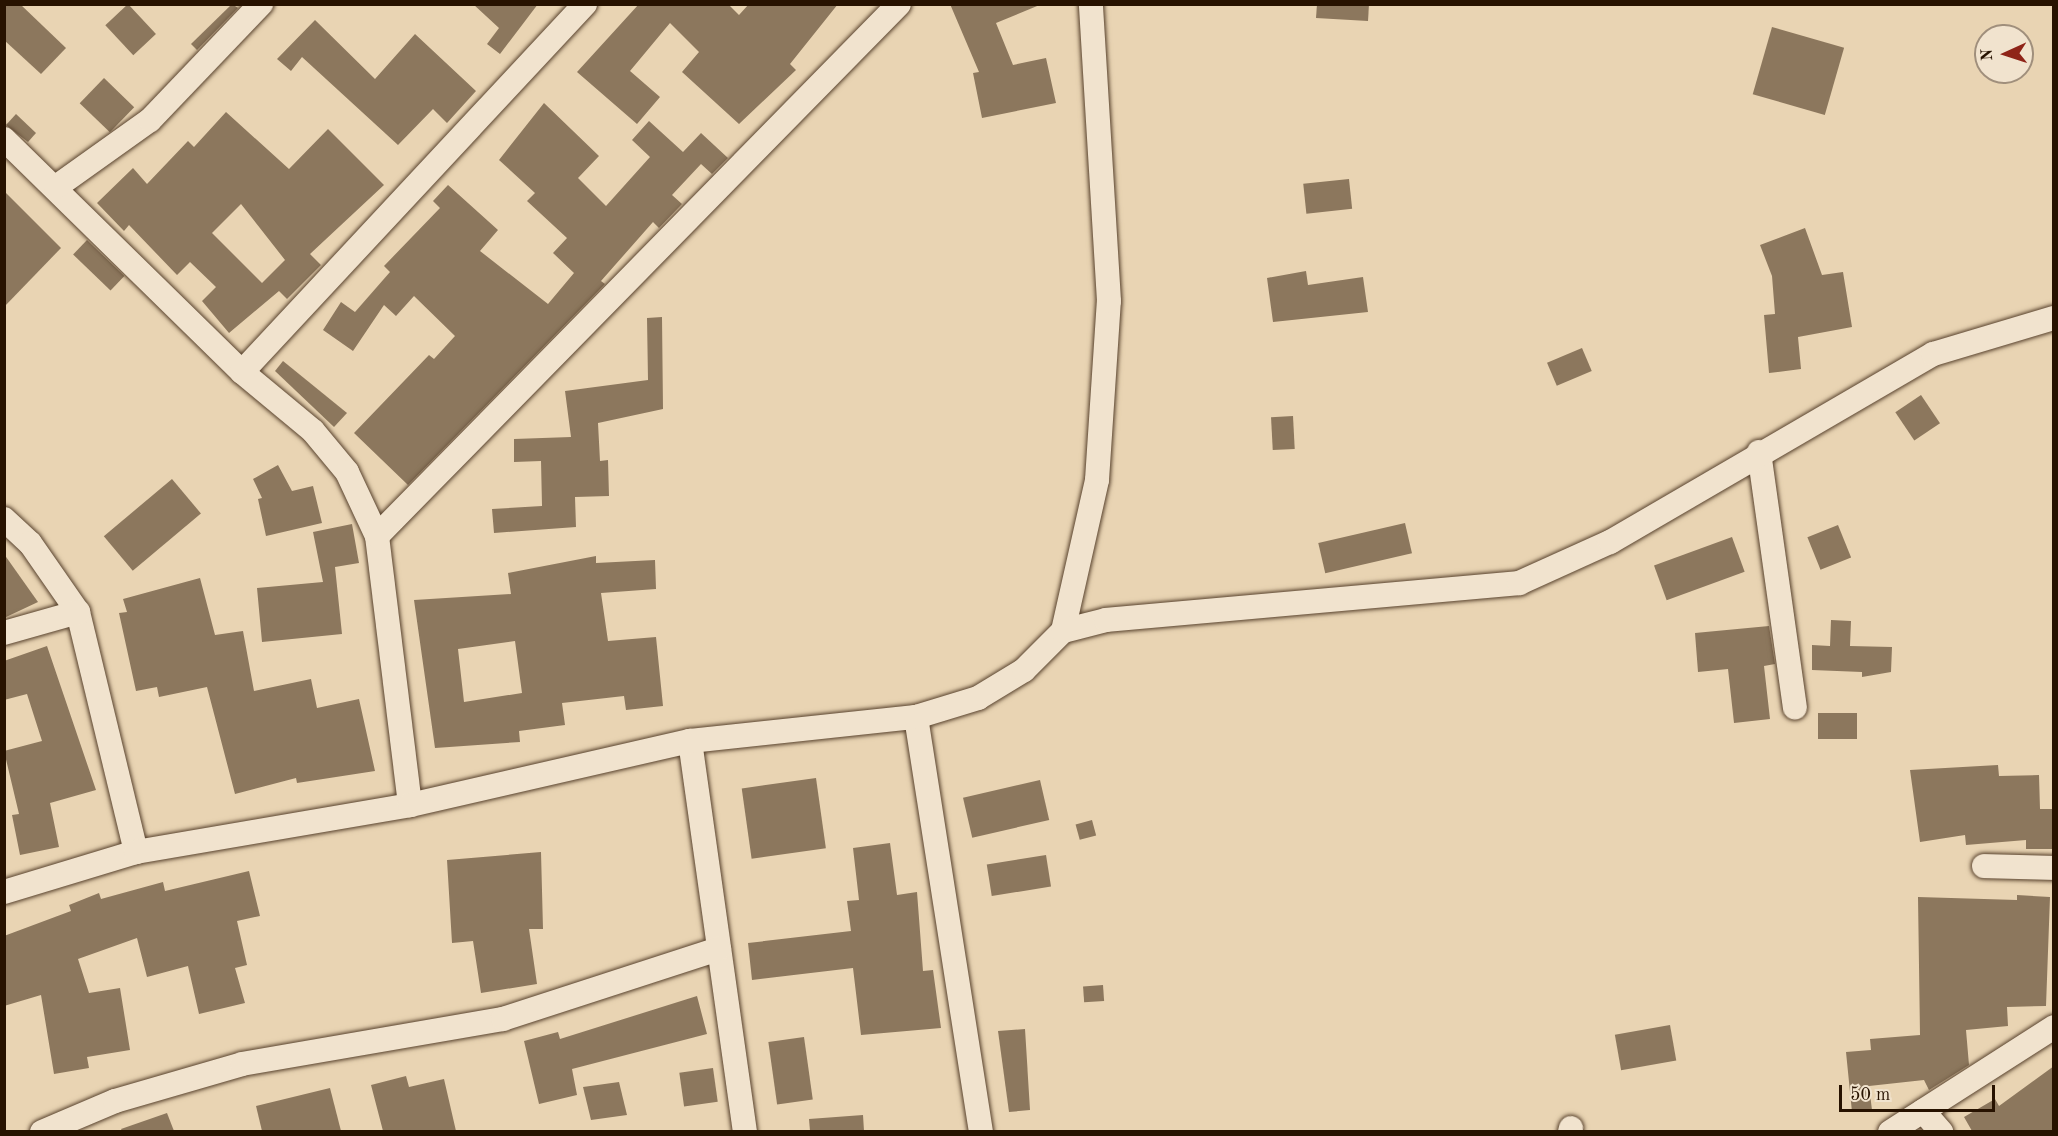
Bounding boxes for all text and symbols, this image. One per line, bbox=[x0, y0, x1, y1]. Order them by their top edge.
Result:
north arrow bbox=[1974, 24, 2034, 84]
text: N bbox=[1980, 48, 1996, 61]
scale bar bbox=[1842, 1073, 1998, 1111]
text: 50 m bbox=[1850, 1086, 1890, 1104]

